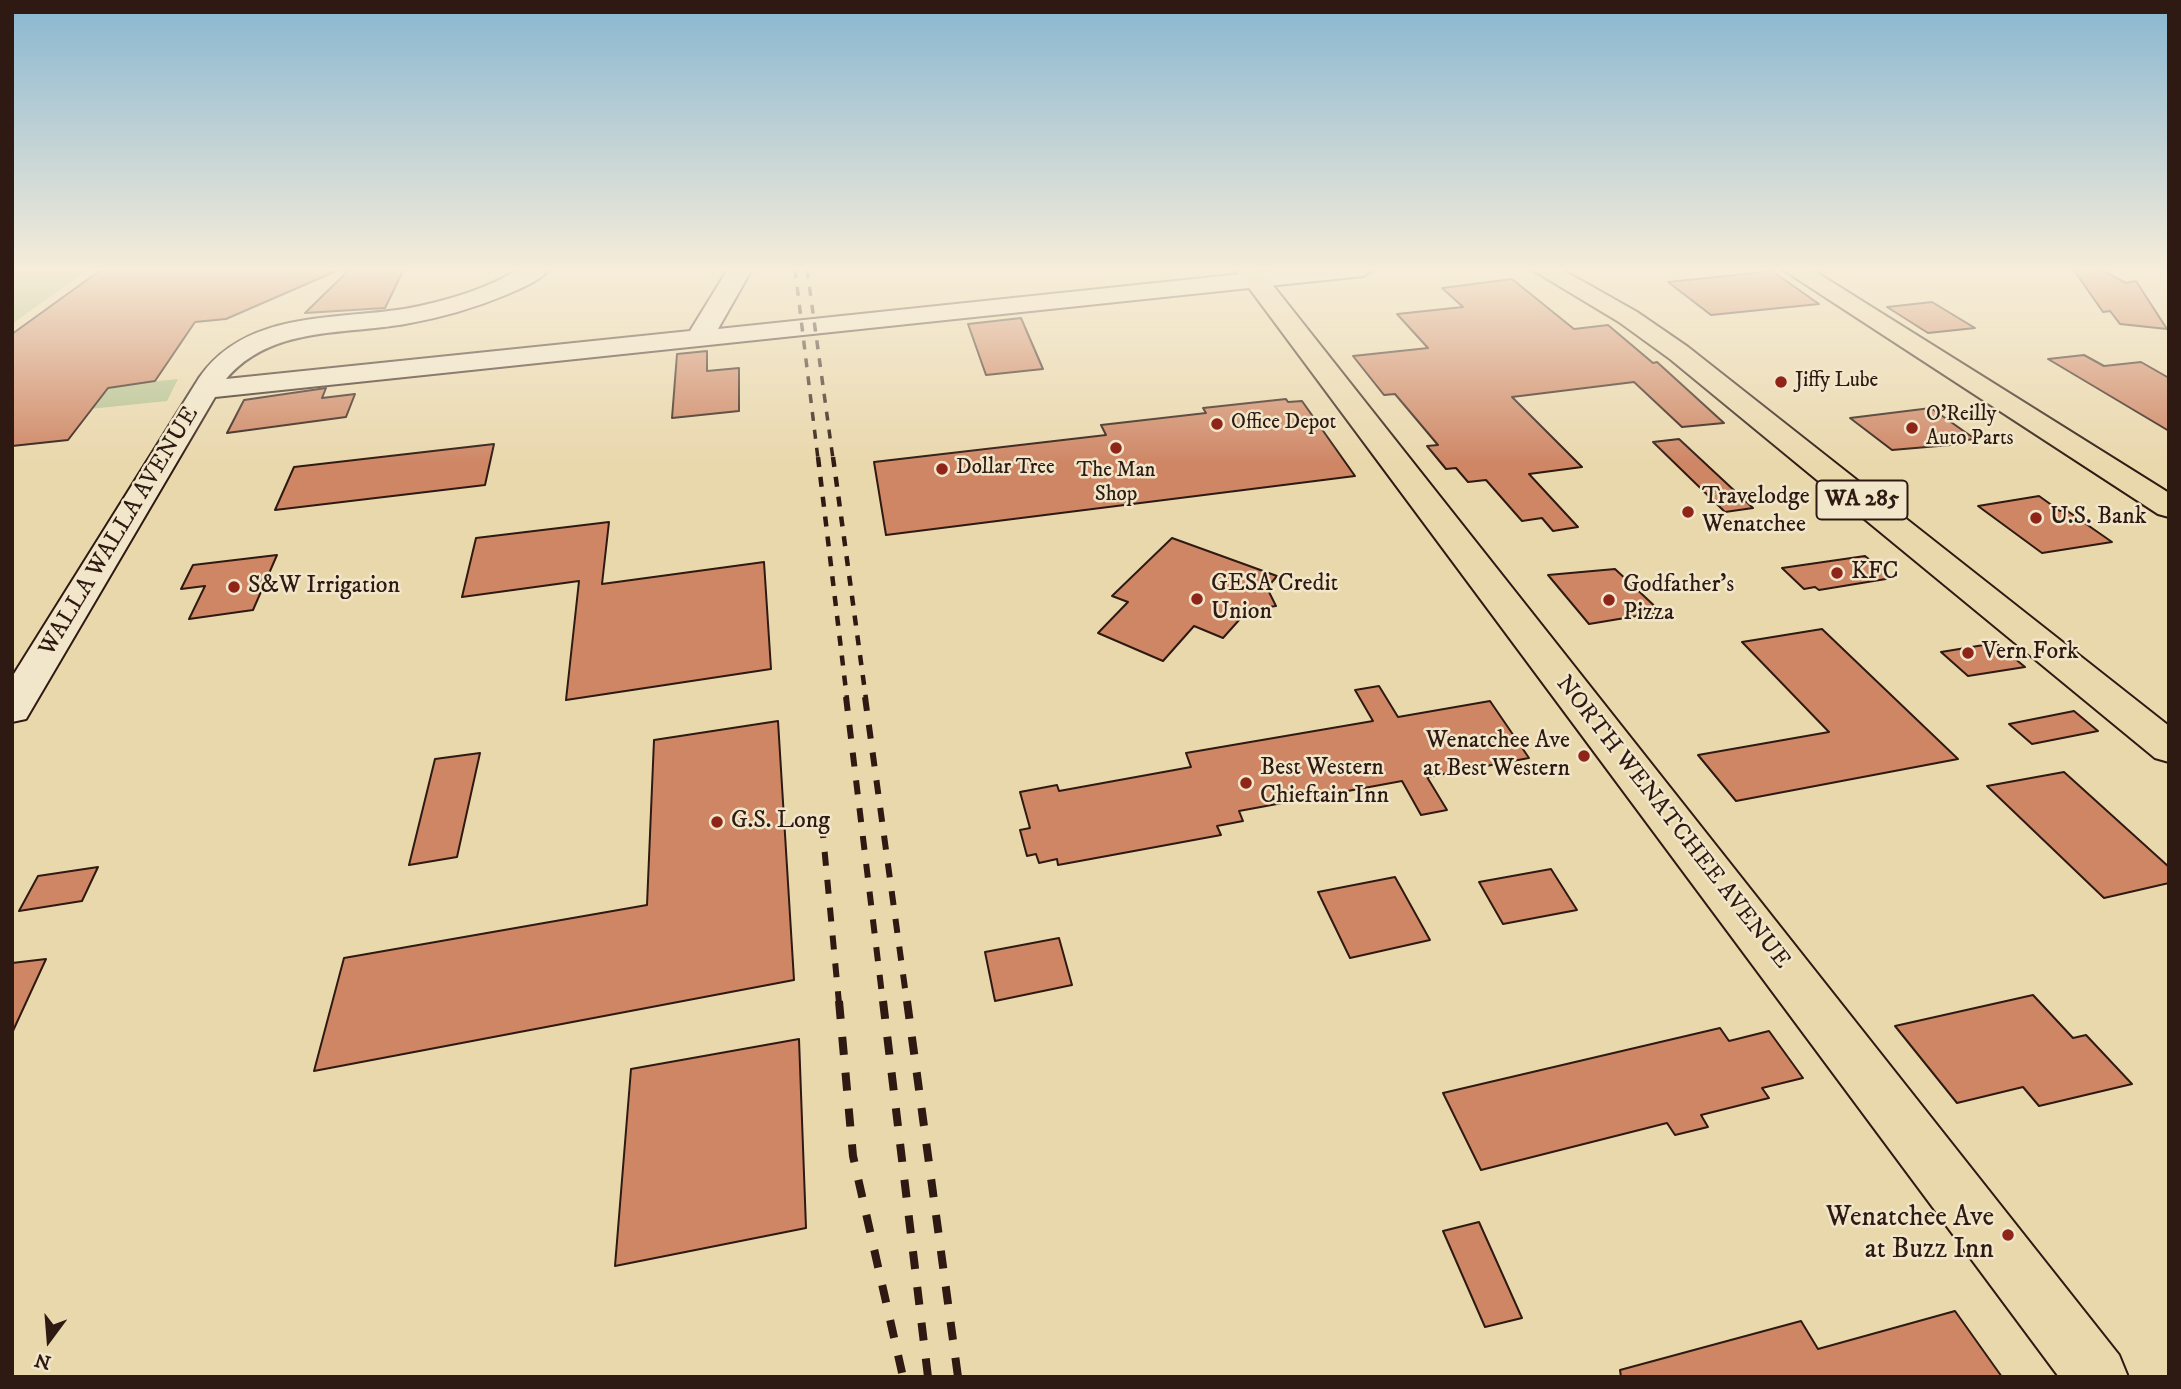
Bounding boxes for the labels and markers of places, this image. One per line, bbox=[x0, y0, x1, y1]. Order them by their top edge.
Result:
place label: Jiffy Lube bbox=[1795, 369, 1878, 395]
marker: Jiffy Lube bbox=[1773, 374, 1789, 390]
place label: O'Reilly Auto Parts bbox=[1926, 403, 2014, 453]
place label: Office Depot bbox=[1231, 411, 1336, 437]
marker: Office Depot bbox=[1209, 416, 1225, 432]
marker: O'Reilly Auto Parts bbox=[1904, 420, 1920, 436]
marker: The Man Shop bbox=[1108, 440, 1124, 456]
place label: Dollar Tree bbox=[956, 456, 1055, 482]
place label: The Man Shop bbox=[1076, 459, 1156, 509]
marker: Dollar Tree bbox=[934, 461, 950, 477]
place label: Travelodge Wenatchee bbox=[1702, 484, 1810, 540]
marker: Travelodge Wenatchee bbox=[1680, 504, 1696, 520]
place label: U.S. Bank bbox=[2050, 504, 2147, 532]
marker: U.S. Bank bbox=[2028, 510, 2044, 526]
place label: KFC bbox=[1851, 559, 1899, 587]
marker: KFC bbox=[1829, 565, 1845, 581]
place label: GESA Credit Union bbox=[1211, 571, 1338, 627]
place label: Godfather's Pizza bbox=[1623, 572, 1734, 628]
place label: S&W Irrigation bbox=[248, 573, 400, 601]
marker: S&W Irrigation bbox=[226, 579, 242, 595]
marker: GESA Credit Union bbox=[1189, 591, 1205, 607]
marker: Godfather's Pizza bbox=[1601, 592, 1617, 608]
place label: Vern Fork bbox=[1982, 639, 2079, 667]
marker: Vern Fork bbox=[1960, 645, 1976, 661]
place label: Wenatchee Ave at Best Western bbox=[1423, 728, 1570, 784]
marker: Wenatchee Ave at Best Western bbox=[1576, 748, 1592, 764]
place label: Best Western Chieftain Inn bbox=[1260, 755, 1389, 811]
marker: Best Western Chieftain Inn bbox=[1238, 775, 1254, 791]
place label: G.S. Long bbox=[731, 808, 830, 836]
marker: G.S. Long bbox=[709, 814, 725, 830]
place label: Wenatchee Ave at Buzz Inn bbox=[1826, 1202, 1994, 1268]
marker: Wenatchee Ave at Buzz Inn bbox=[2000, 1227, 2016, 1243]

